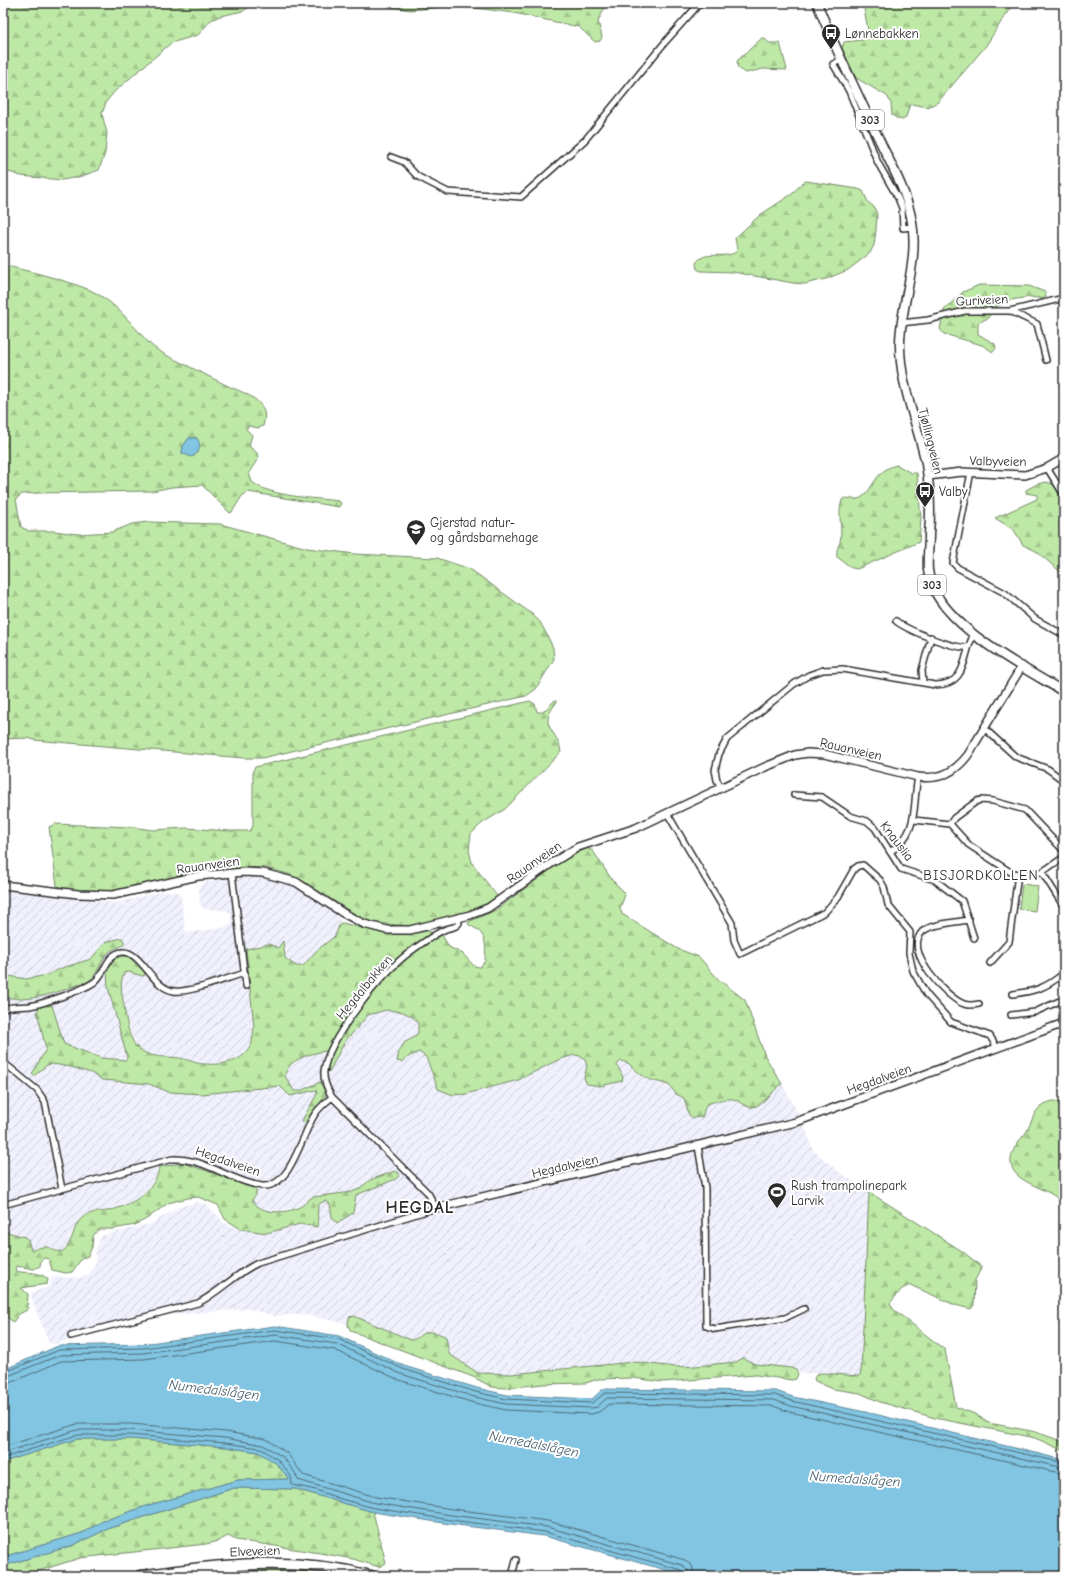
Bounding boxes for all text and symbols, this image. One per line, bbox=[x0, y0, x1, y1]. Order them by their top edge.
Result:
bus stop icon: Lønnebakken bbox=[820, 22, 842, 50]
place label: Lønnebakken bbox=[845, 26, 919, 41]
road number: 303 bbox=[856, 110, 884, 130]
street label: Guriveien bbox=[955, 291, 1009, 309]
street label: Tjøllingveien bbox=[916, 406, 946, 476]
street label: Valbyveien bbox=[969, 453, 1027, 469]
bus stop icon: Valby bbox=[914, 480, 936, 508]
place label: Valby bbox=[939, 484, 968, 499]
place label: Gjerstad natur- og gårdsbarnehage bbox=[430, 515, 539, 545]
school or university icon: Gjerstad natur- og gårdsbarnehage bbox=[405, 518, 427, 546]
road number: 303 bbox=[918, 575, 946, 595]
street label: Rauanveien bbox=[819, 735, 883, 763]
street label: Knauslia bbox=[877, 818, 917, 864]
street label: Rauanveien bbox=[504, 838, 564, 886]
street label: Rauanveien bbox=[176, 853, 240, 877]
district label: BISJORDKOLLEN bbox=[923, 867, 1039, 884]
street label: Hegdalbakken bbox=[333, 952, 395, 1022]
street label: Hegdalveien bbox=[845, 1060, 913, 1098]
street label: Hegdalveien bbox=[194, 1143, 262, 1179]
street label: Hegdalveien bbox=[530, 1151, 600, 1181]
place label: Rush trampolinepark Larvik bbox=[791, 1178, 907, 1208]
sports icon: Rush trampolinepark Larvik bbox=[766, 1181, 788, 1209]
district label: HEGDAL bbox=[386, 1198, 454, 1217]
water label: Numedalslågen bbox=[168, 1376, 260, 1404]
water label: Numedalslågen bbox=[488, 1427, 581, 1461]
water label: Numedalslågen bbox=[809, 1467, 901, 1491]
street label: Elveveien bbox=[229, 1543, 281, 1559]

